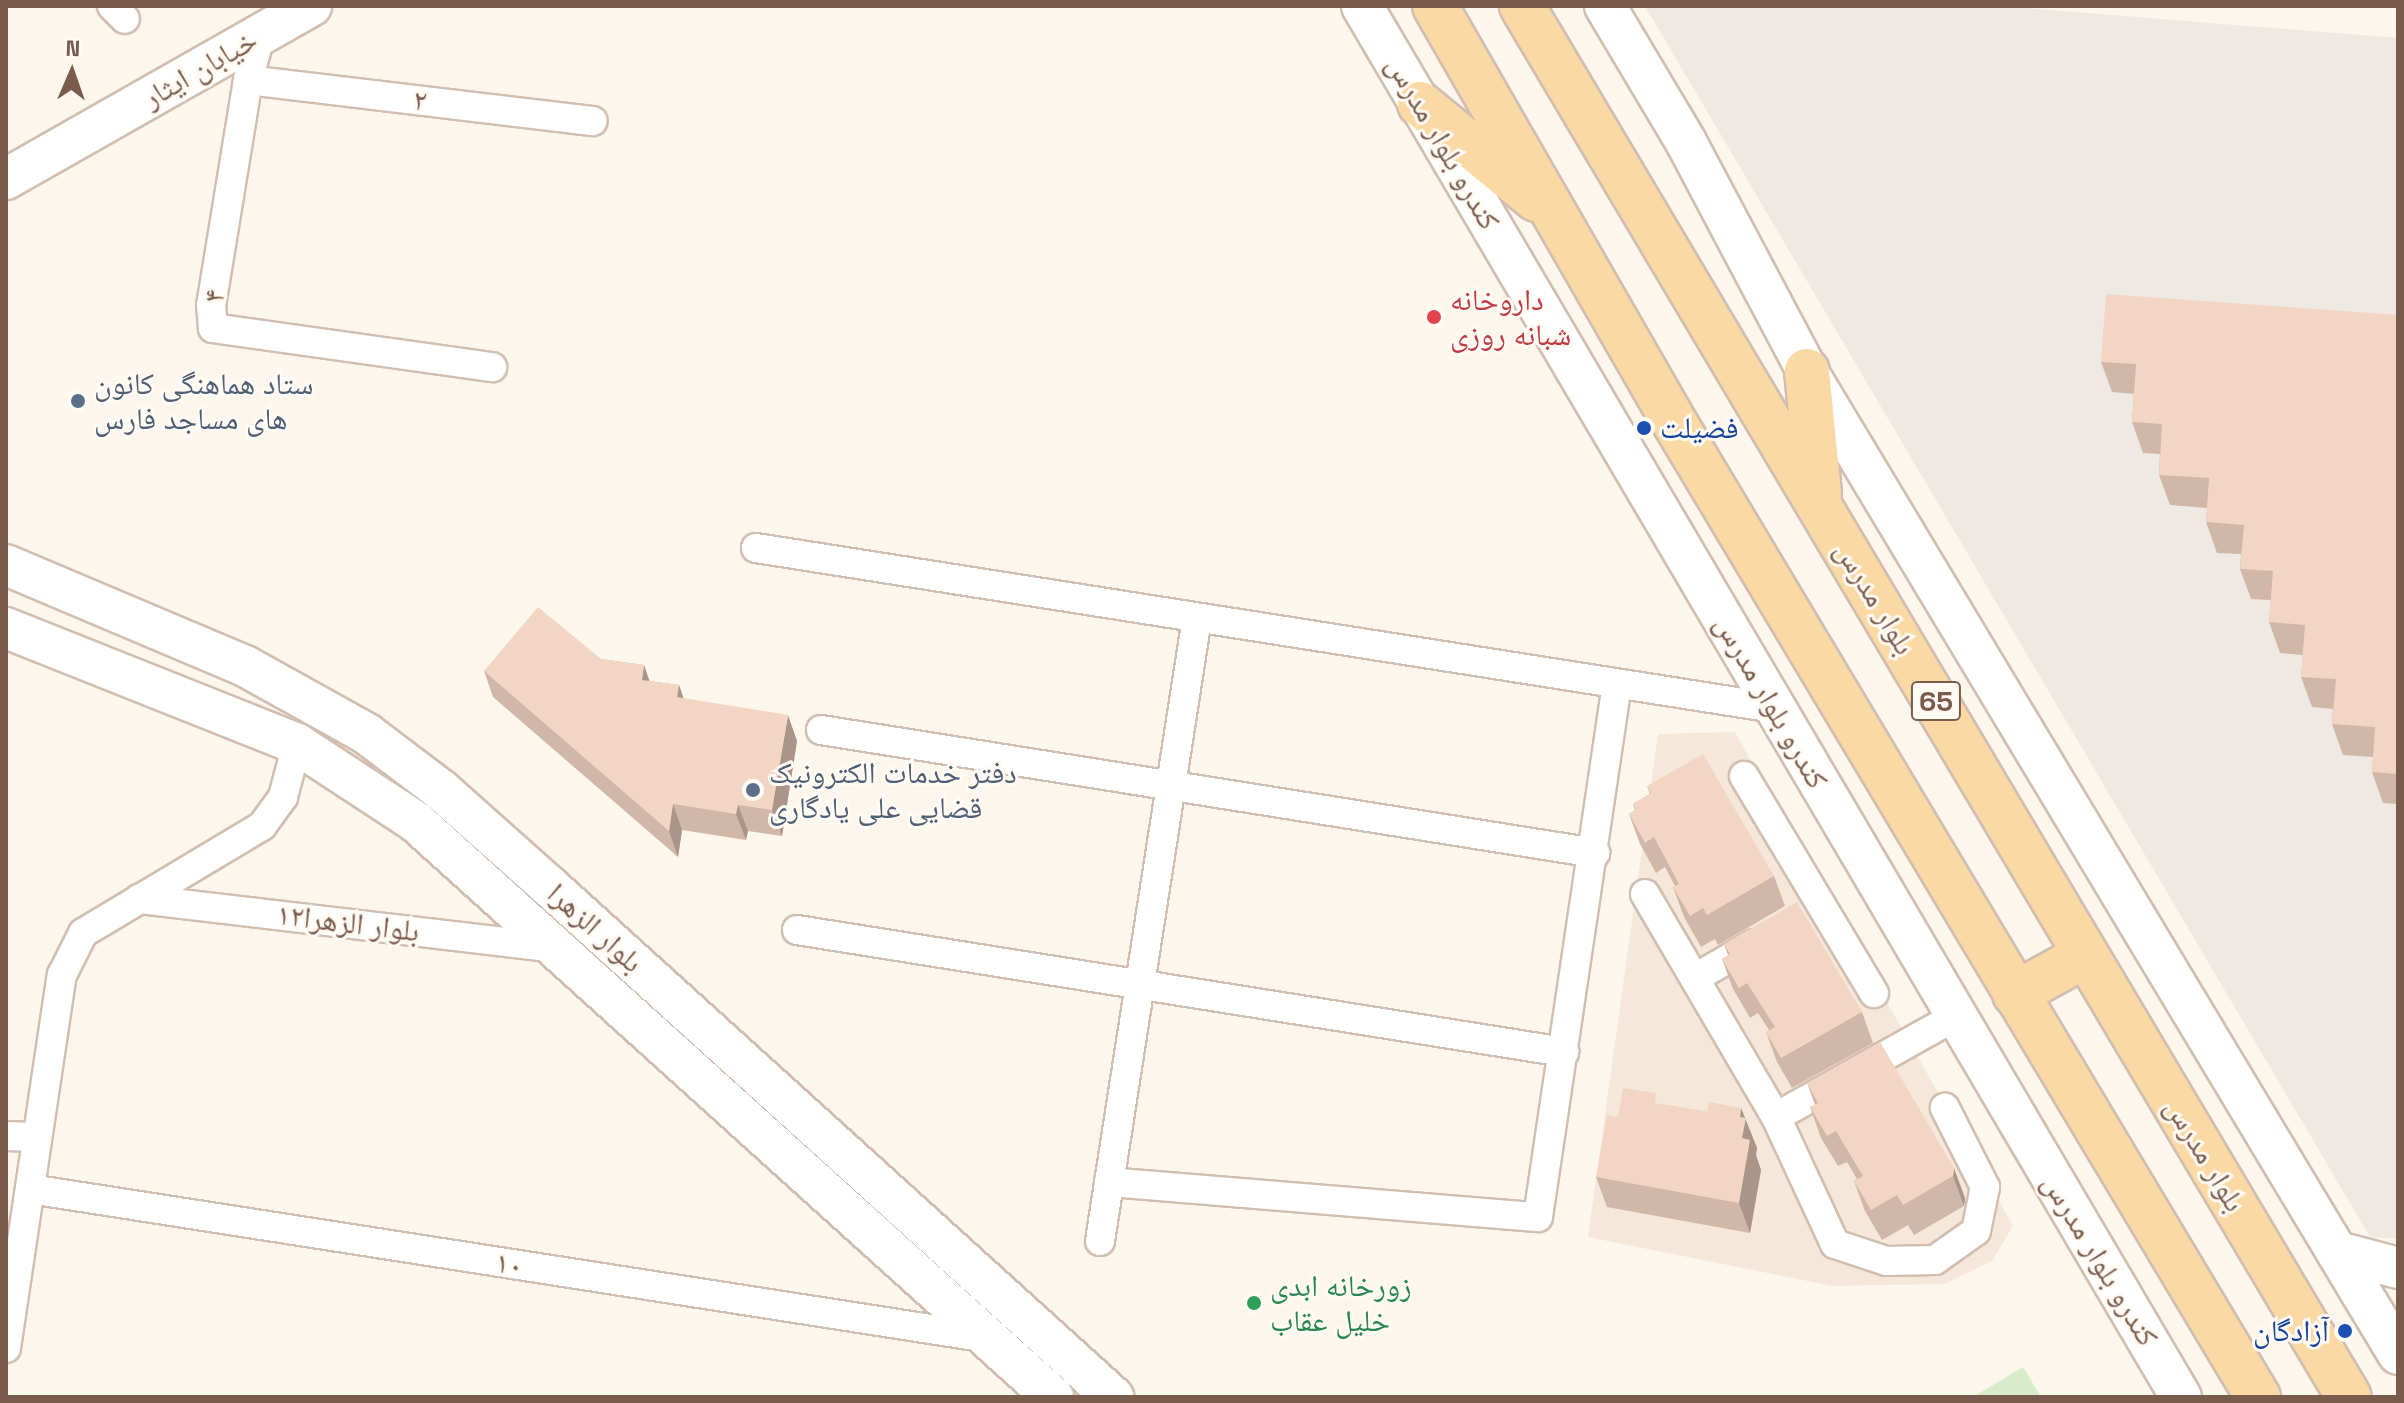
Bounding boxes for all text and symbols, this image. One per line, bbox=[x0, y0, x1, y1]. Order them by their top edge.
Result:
street label: خیابان ایثار bbox=[136, 22, 264, 116]
north arrow bbox=[32, 32, 112, 112]
text: N bbox=[65, 34, 81, 62]
street label: کندرو بلوار مدرس bbox=[1379, 50, 1507, 236]
street label: ۲ bbox=[411, 82, 429, 120]
place label: داروخانه شبانه روزی bbox=[1450, 282, 1571, 352]
street label: ۴ bbox=[195, 288, 233, 304]
marker: داروخانه شبانه روزی bbox=[1425, 308, 1443, 326]
place label: ستاد هماهنگی کانون های مساجد فارس bbox=[94, 366, 313, 436]
marker: ستاد هماهنگی کانون های مساجد فارس bbox=[69, 392, 87, 410]
place label: فضیلت bbox=[1660, 410, 1739, 446]
marker: فضیلت bbox=[1635, 419, 1653, 437]
street label: بلوار مدرس bbox=[1827, 535, 1923, 661]
street label: کندرو بلوار مدرس bbox=[1707, 609, 1835, 795]
road number: 65 bbox=[1910, 677, 1962, 725]
place label: دفتر خدمات الکترونیک قضایی علی یادگاری bbox=[769, 755, 1017, 826]
marker: دفتر خدمات الکترونیک قضایی علی یادگاری bbox=[744, 781, 762, 799]
street label: بلوار الزهرا bbox=[540, 876, 650, 980]
street label: بلوار الزهرا۱۲ bbox=[275, 896, 421, 950]
street label: بلوار مدرس bbox=[2157, 1092, 2253, 1218]
street label: کندرو بلوار مدرس bbox=[2034, 1167, 2166, 1353]
street label: ۱۰ bbox=[493, 1244, 525, 1284]
place label: زورخانه ابدی خلیل عقاب bbox=[1270, 1268, 1412, 1338]
marker: زورخانه ابدی خلیل عقاب bbox=[1245, 1294, 1263, 1312]
place label: آزادگان bbox=[2253, 1313, 2329, 1349]
marker: آزادگان bbox=[2336, 1322, 2354, 1340]

